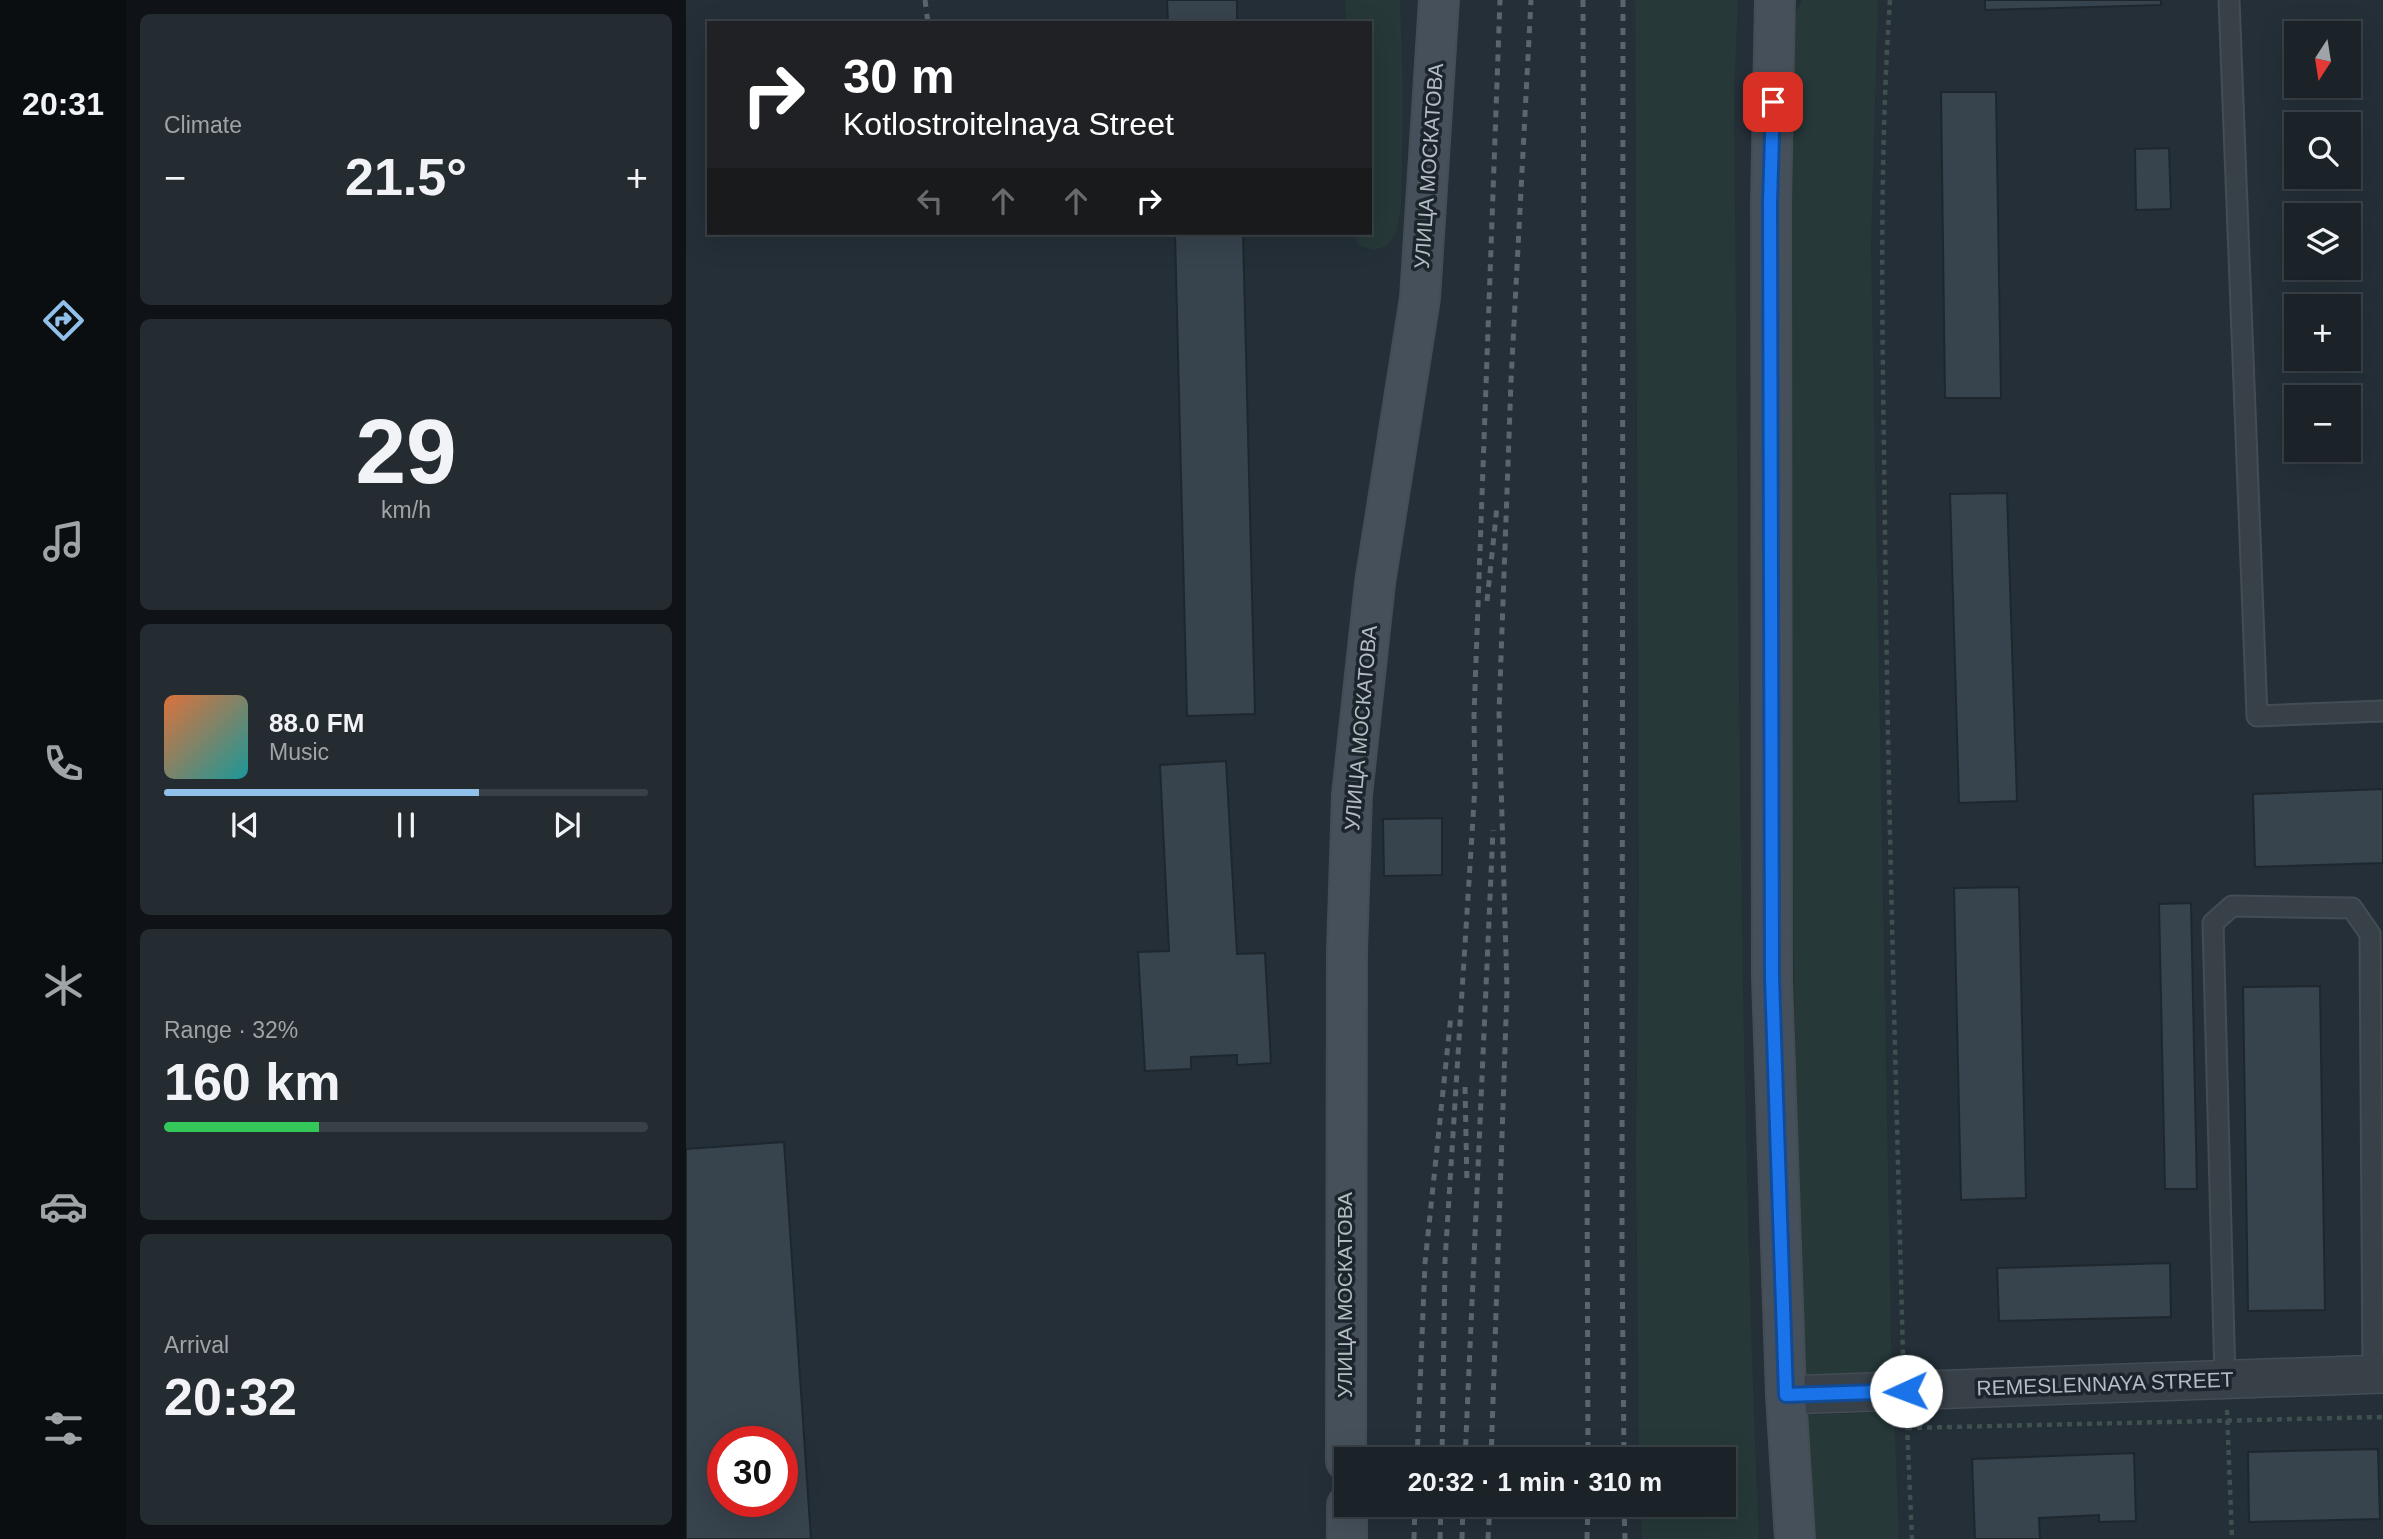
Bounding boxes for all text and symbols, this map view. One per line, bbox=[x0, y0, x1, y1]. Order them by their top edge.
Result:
north arrow bbox=[2284, 21, 2361, 98]
map controls bbox=[2284, 21, 2361, 462]
icon: right bbox=[728, 49, 819, 140]
text: 30 m bbox=[843, 49, 955, 103]
street label: УЛИЦА МОСКАТОВА bbox=[1410, 62, 1447, 270]
pin bbox=[1743, 72, 1803, 132]
icon: arrive bbox=[1754, 83, 1792, 121]
text: 20:31 bbox=[22, 86, 104, 122]
text: Kotlostroitelnaya Street bbox=[843, 106, 1174, 142]
text: Climate bbox=[164, 112, 242, 138]
button: search bbox=[2284, 112, 2361, 189]
text: 21.5° bbox=[345, 148, 467, 206]
text: − bbox=[164, 157, 186, 199]
text: + bbox=[626, 157, 648, 199]
icon: left bbox=[911, 182, 949, 220]
icon: ahead bbox=[984, 182, 1022, 220]
icon: ahead bbox=[1057, 182, 1095, 220]
icon: right bbox=[1130, 182, 1168, 220]
button: layers bbox=[2284, 203, 2361, 280]
button: + bbox=[2284, 294, 2361, 371]
icon: directions bbox=[39, 296, 88, 345]
button: − bbox=[2284, 385, 2361, 462]
text: 29 bbox=[355, 401, 457, 502]
text: km/h bbox=[381, 497, 431, 523]
icon: music bbox=[39, 517, 88, 566]
street label: УЛИЦА МОСКАТОВА bbox=[1340, 624, 1381, 832]
text: 88.0 FM bbox=[269, 708, 364, 738]
icon: phone bbox=[39, 739, 88, 788]
text: Music bbox=[269, 739, 329, 765]
icon: previous bbox=[226, 806, 264, 844]
icon: pause bbox=[387, 806, 425, 844]
icon: next bbox=[548, 806, 586, 844]
icon: climate bbox=[39, 961, 88, 1010]
text: Range · 32% bbox=[164, 1017, 298, 1043]
text: 160 km bbox=[164, 1053, 340, 1111]
icon: car bbox=[39, 1182, 88, 1231]
street label: УЛИЦА МОСКАТОВА bbox=[1333, 1192, 1356, 1398]
text: Arrival bbox=[164, 1332, 229, 1358]
position arrow bbox=[1869, 1354, 1943, 1428]
text: 20:32 bbox=[164, 1368, 297, 1426]
street label: REMESLENNAYA STREET bbox=[1976, 1368, 2234, 1399]
icon: filters bbox=[39, 1404, 88, 1453]
speed limit sign: 30 bbox=[707, 1426, 798, 1517]
text: 20:32 · 1 min · 310 m bbox=[1408, 1467, 1662, 1497]

